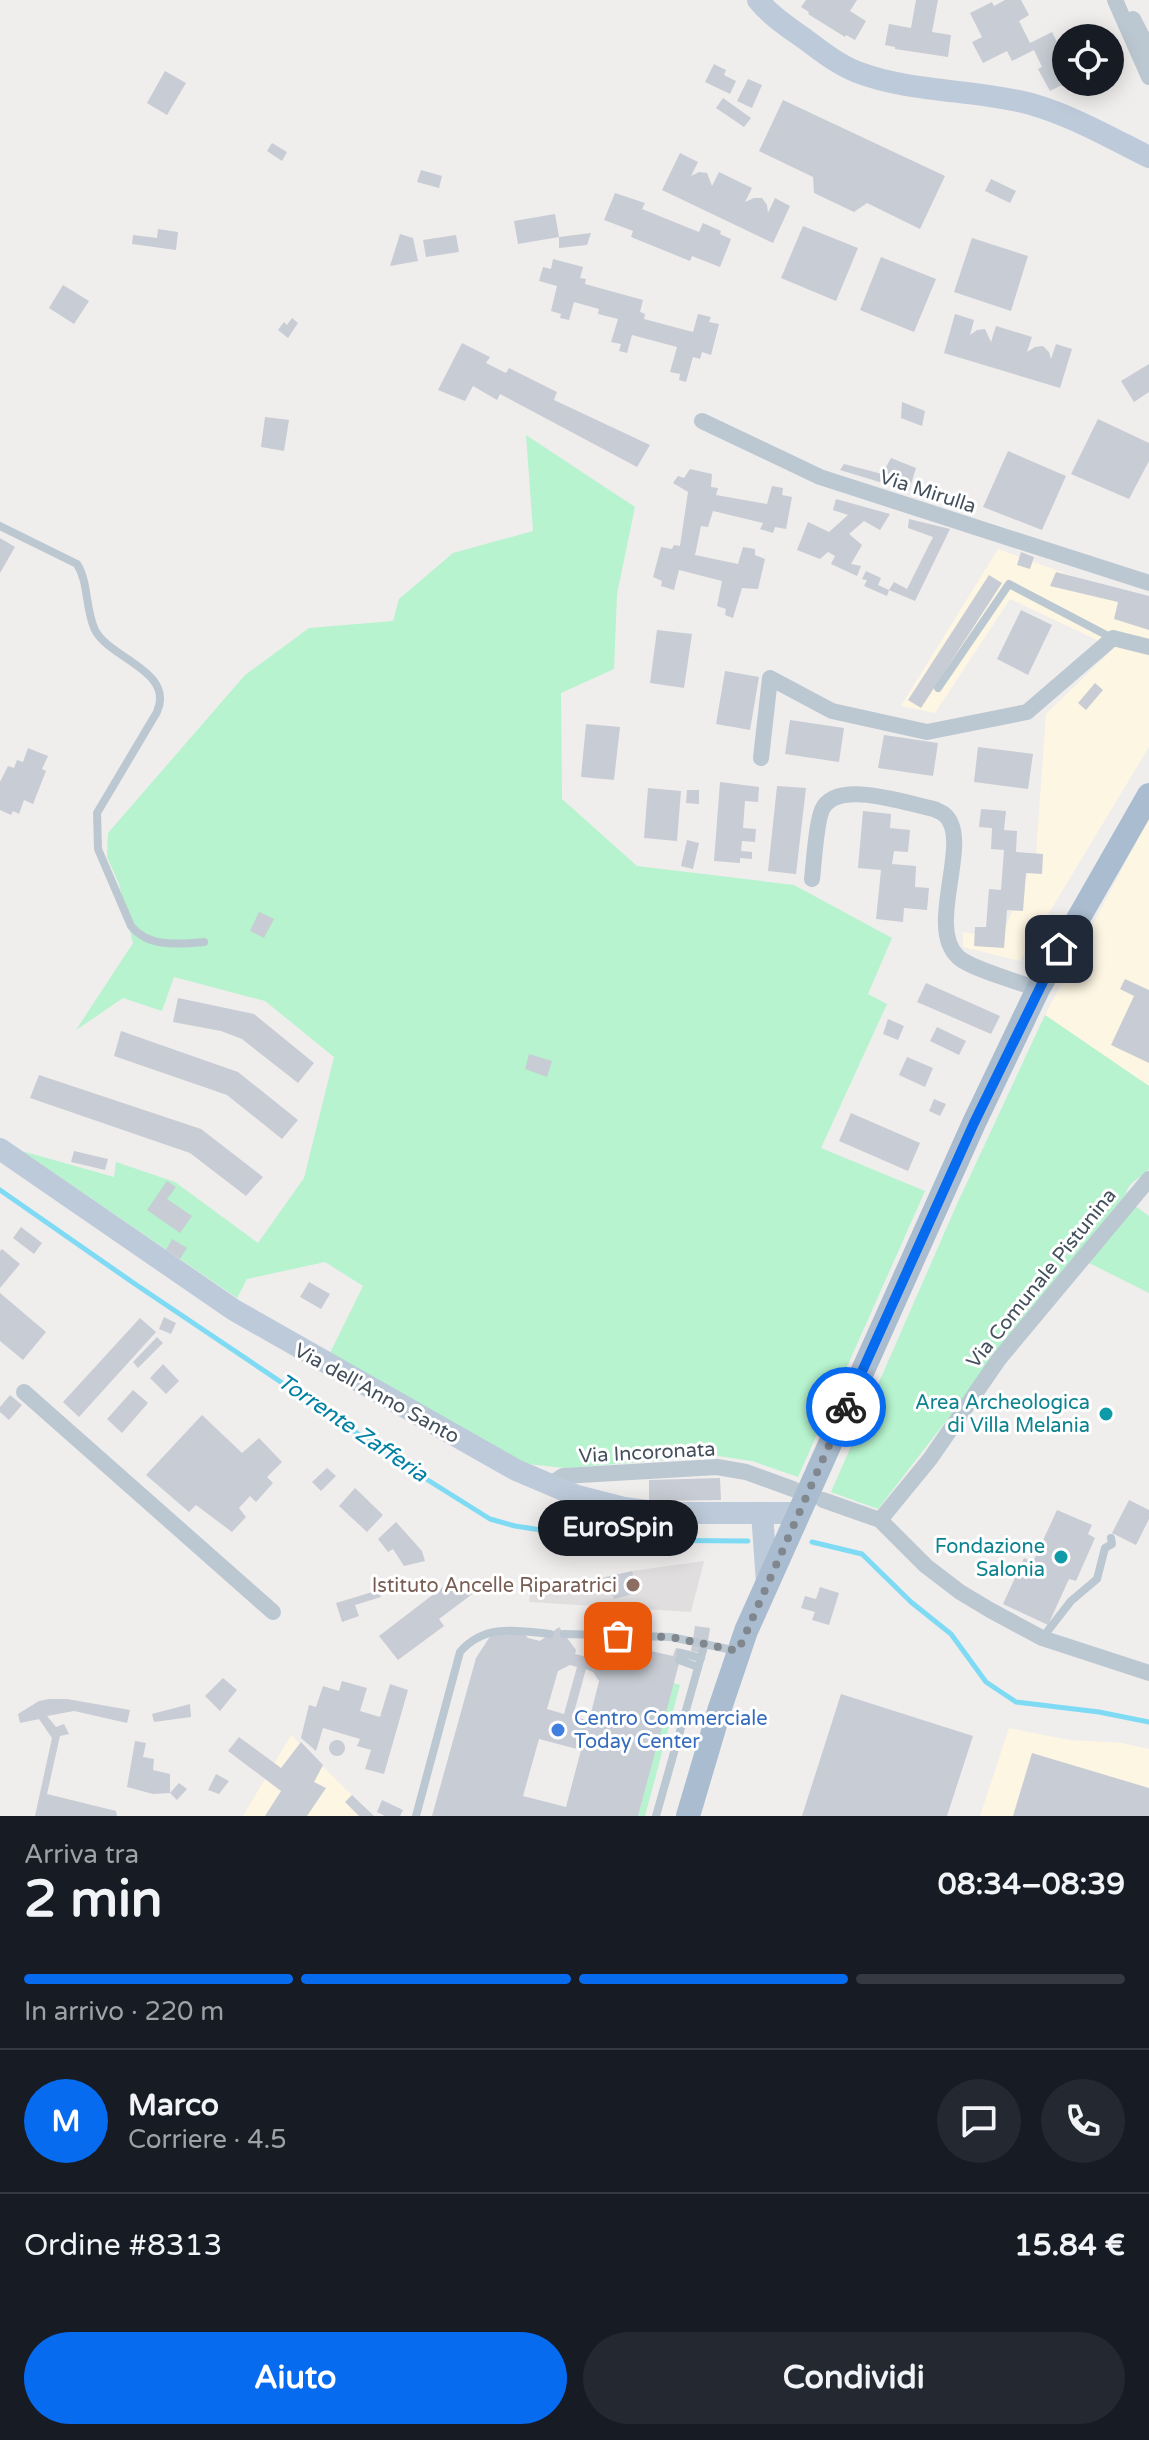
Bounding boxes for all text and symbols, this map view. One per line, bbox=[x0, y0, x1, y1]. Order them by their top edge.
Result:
map controls bbox=[1052, 24, 1124, 96]
button: locate bbox=[1052, 24, 1124, 96]
street label: Via Mirulla bbox=[876, 465, 979, 519]
pin bbox=[1025, 915, 1093, 983]
icon: home bbox=[1037, 927, 1081, 971]
street label: Via Comunale Pistunina bbox=[962, 1184, 1122, 1373]
street label: Via dell'Anno Santo bbox=[290, 1339, 463, 1449]
courier bbox=[806, 1367, 886, 1447]
water label: Torrente Zafferia bbox=[273, 1368, 433, 1488]
icon: bike bbox=[824, 1385, 868, 1429]
place label: Area Archeologica di Villa Melania bbox=[915, 1391, 1090, 1438]
marker: Area Archeologica di Villa Melania bbox=[1097, 1405, 1115, 1423]
street label: Via Incoronata bbox=[578, 1437, 716, 1469]
callout: EuroSpin bbox=[538, 1500, 698, 1556]
text: EuroSpin bbox=[562, 1512, 674, 1543]
place label: Fondazione Salonia bbox=[935, 1535, 1045, 1582]
marker: Fondazione Salonia bbox=[1052, 1548, 1070, 1566]
place label: Istituto Ancelle Riparatrici bbox=[372, 1574, 617, 1598]
marker: Istituto Ancelle Riparatrici bbox=[624, 1576, 642, 1594]
pin bbox=[584, 1602, 652, 1670]
icon: bag bbox=[596, 1614, 640, 1658]
place label: Centro Commerciale Today Center bbox=[574, 1707, 768, 1754]
marker: Centro Commerciale Today Center bbox=[549, 1721, 567, 1739]
text: Arriva tra bbox=[24, 1839, 139, 1870]
text: 08:34–08:39 bbox=[938, 1866, 1125, 1903]
text: 2 min bbox=[24, 1868, 163, 1931]
text: In arrivo · 220 m bbox=[24, 1996, 224, 2027]
button: chat bbox=[937, 2079, 1021, 2163]
button: phone bbox=[1041, 2079, 1125, 2163]
text: Marco bbox=[128, 2087, 219, 2124]
text: M bbox=[52, 2103, 80, 2140]
text: Corriere · 4.5 bbox=[128, 2124, 287, 2155]
text: Ordine #8313 bbox=[24, 2227, 222, 2264]
text: 15.84 € bbox=[1014, 2227, 1125, 2264]
button: Aiuto bbox=[24, 2332, 567, 2424]
button: Condividi bbox=[583, 2332, 1125, 2424]

